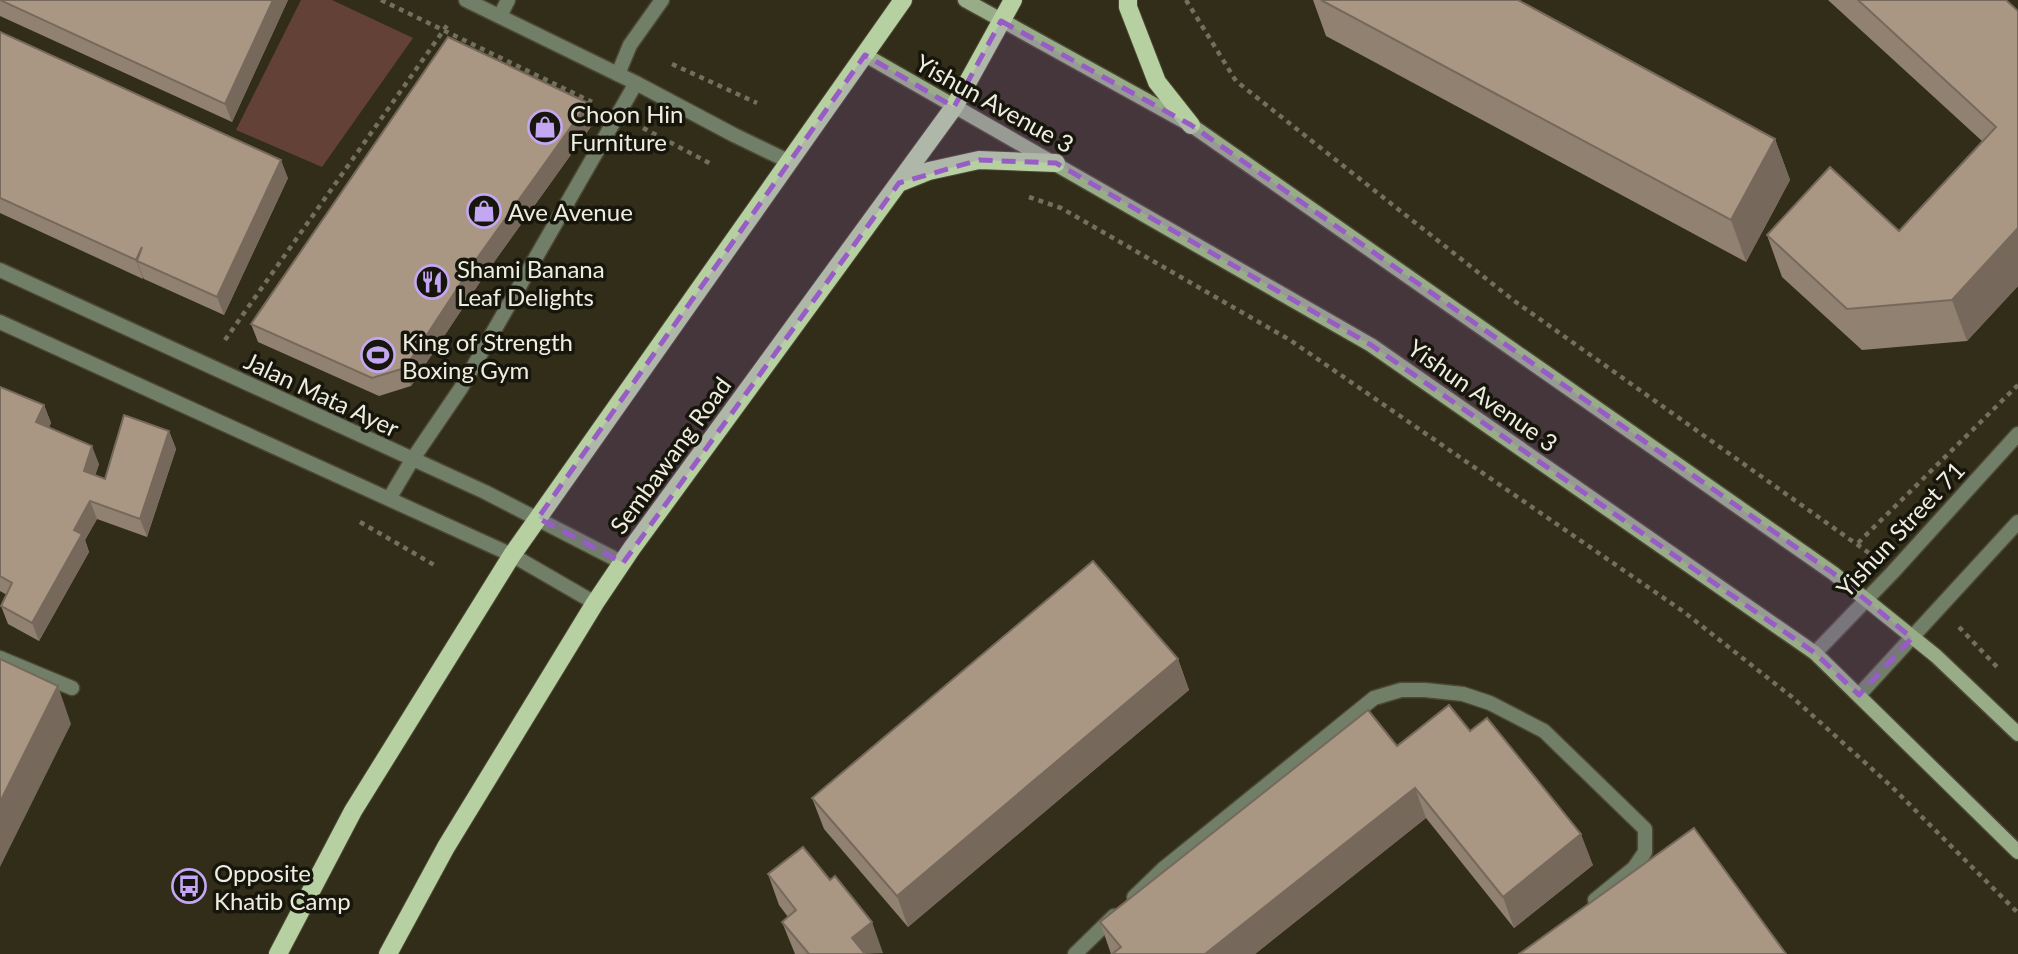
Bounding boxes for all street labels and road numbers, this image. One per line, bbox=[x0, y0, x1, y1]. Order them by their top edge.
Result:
street label: Yishun Avenue 3 bbox=[911, 48, 1079, 158]
street label: Yishun Avenue 3 bbox=[1403, 333, 1563, 457]
street label: Jalan Mata Ayer bbox=[240, 346, 404, 443]
street label: Sembawang Road bbox=[603, 371, 737, 539]
street label: Yishun Street 71 bbox=[1830, 455, 1970, 603]

